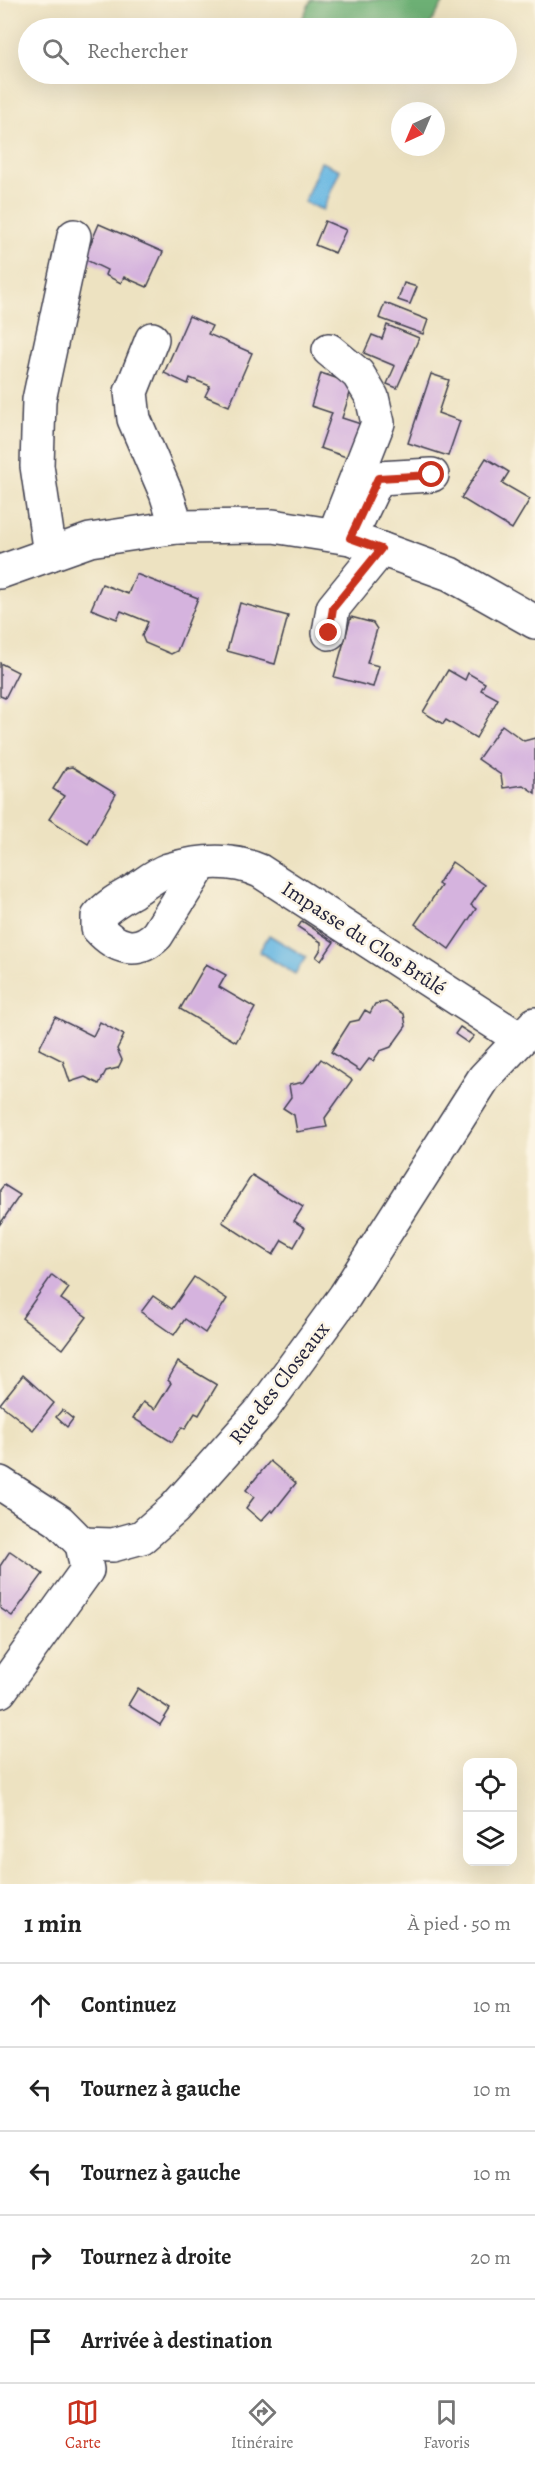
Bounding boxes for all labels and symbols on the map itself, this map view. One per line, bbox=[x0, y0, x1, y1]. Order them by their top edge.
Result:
north arrow bbox=[391, 102, 445, 156]
route start bbox=[418, 461, 444, 487]
route end bbox=[315, 619, 341, 645]
street label: Impasse du Clos Brûlé bbox=[276, 874, 452, 1002]
street label: Rue des Closeaux bbox=[222, 1316, 336, 1450]

